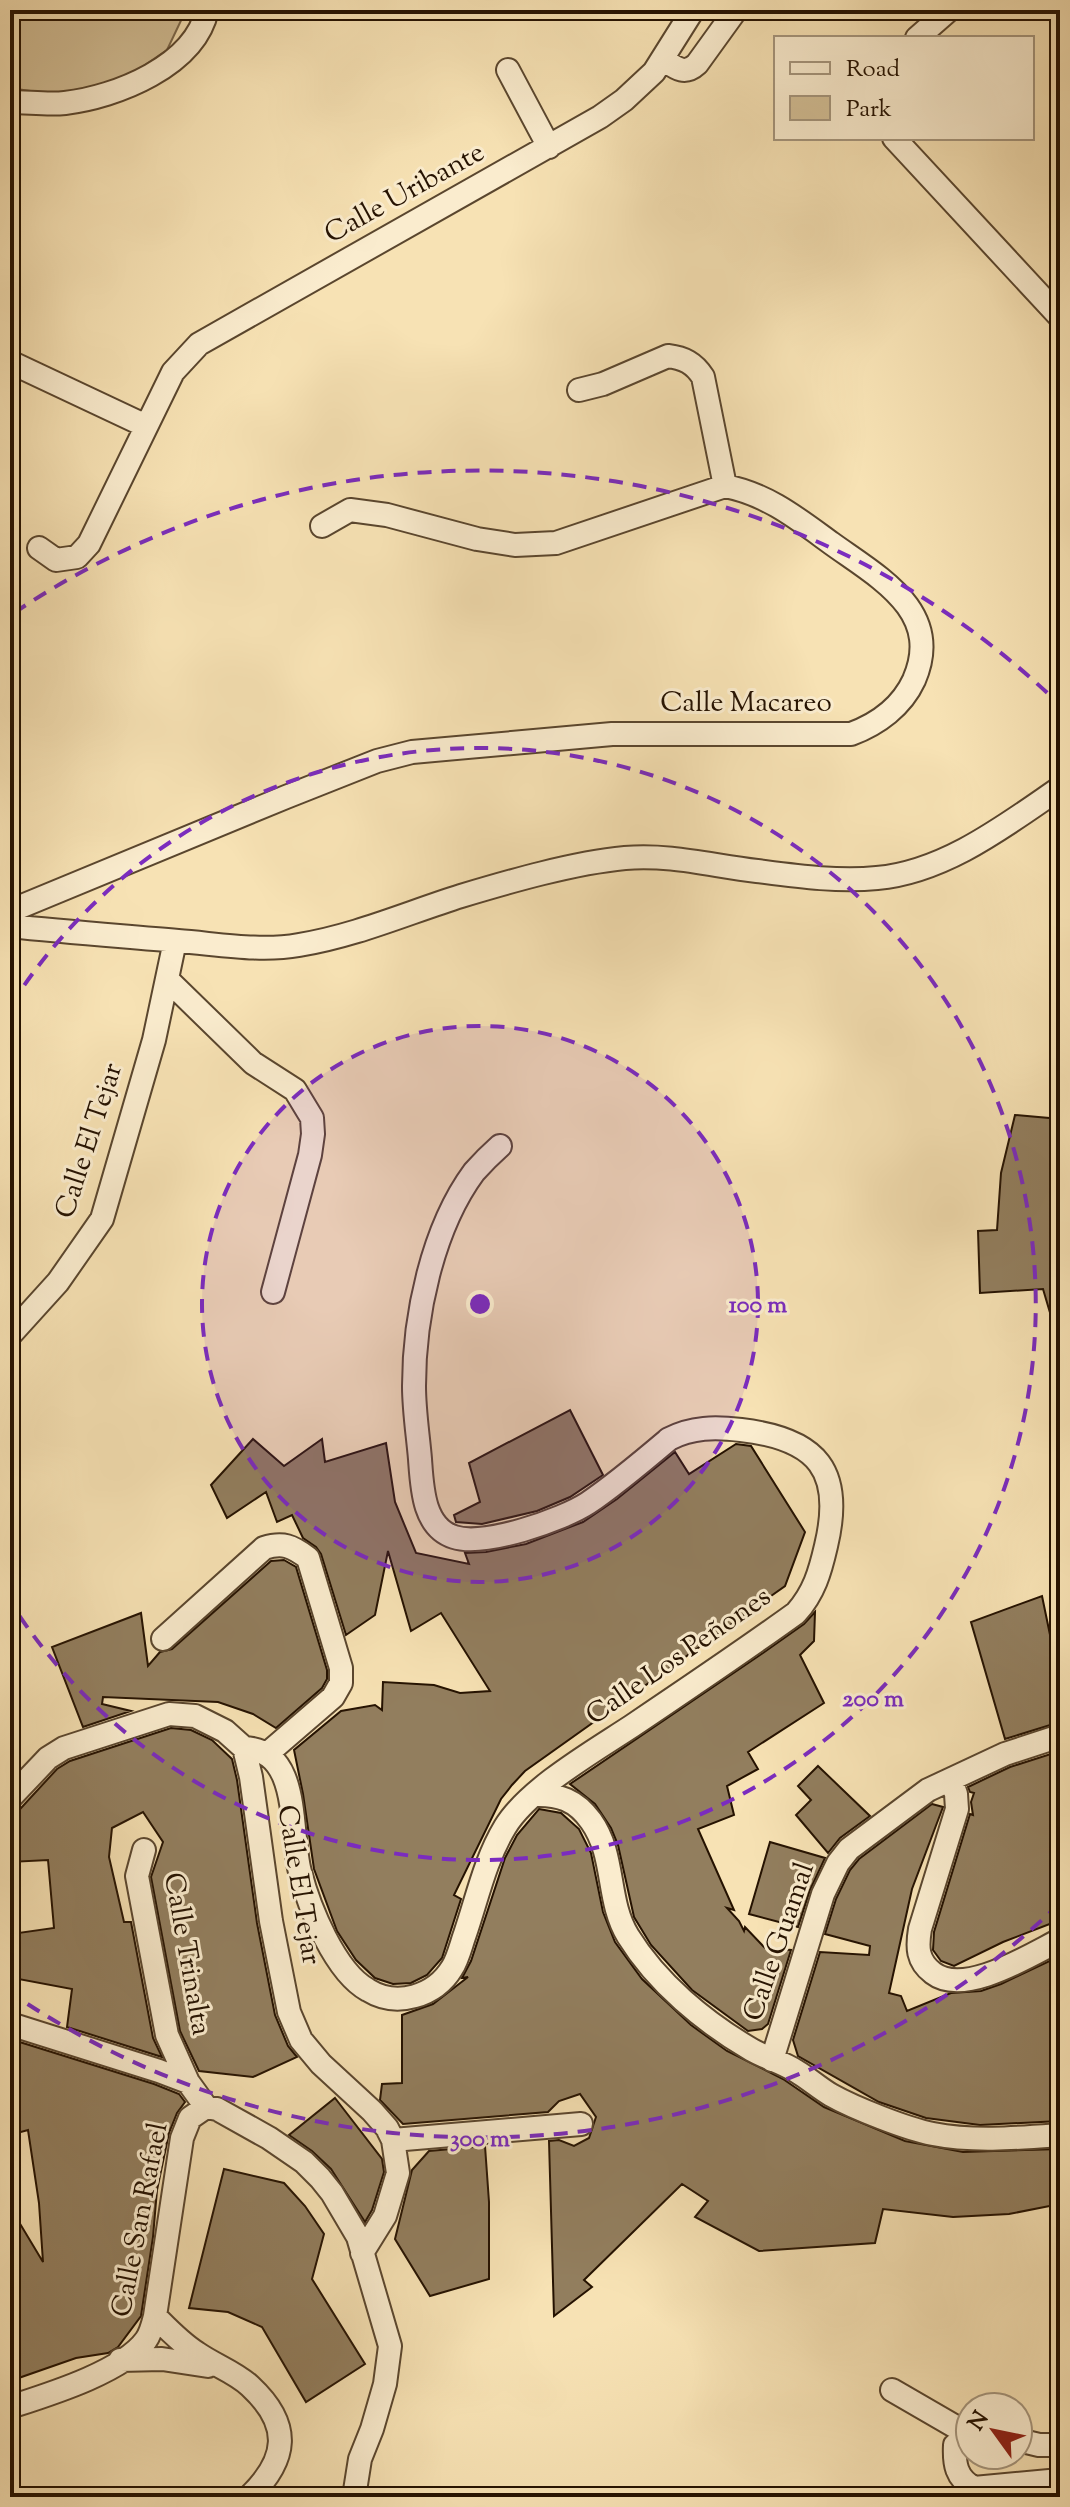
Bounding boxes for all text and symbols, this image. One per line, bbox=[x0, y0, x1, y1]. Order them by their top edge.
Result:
legend bbox=[774, 36, 1034, 140]
text: Road bbox=[846, 53, 900, 87]
text: Park bbox=[846, 93, 892, 127]
street label: Calle Uribante bbox=[318, 133, 492, 255]
street label: Calle Macareo bbox=[660, 684, 832, 724]
street label: Calle El Tejar bbox=[46, 1058, 134, 1224]
text: 100 m bbox=[729, 1289, 787, 1323]
centre of rings bbox=[466, 1290, 494, 1318]
street label: Calle Los Peñones bbox=[578, 1578, 780, 1736]
text: 200 m bbox=[842, 1683, 904, 1717]
street label: Calle El Tejar bbox=[266, 1802, 330, 1968]
street label: Calle Guamal bbox=[734, 1857, 826, 2027]
street label: Calle Trinalta bbox=[152, 1869, 220, 2039]
street label: Calle San Rafael bbox=[103, 2119, 180, 2321]
text: 300 m bbox=[450, 2123, 510, 2157]
north arrow bbox=[954, 2391, 1034, 2471]
text: N bbox=[962, 2405, 998, 2438]

